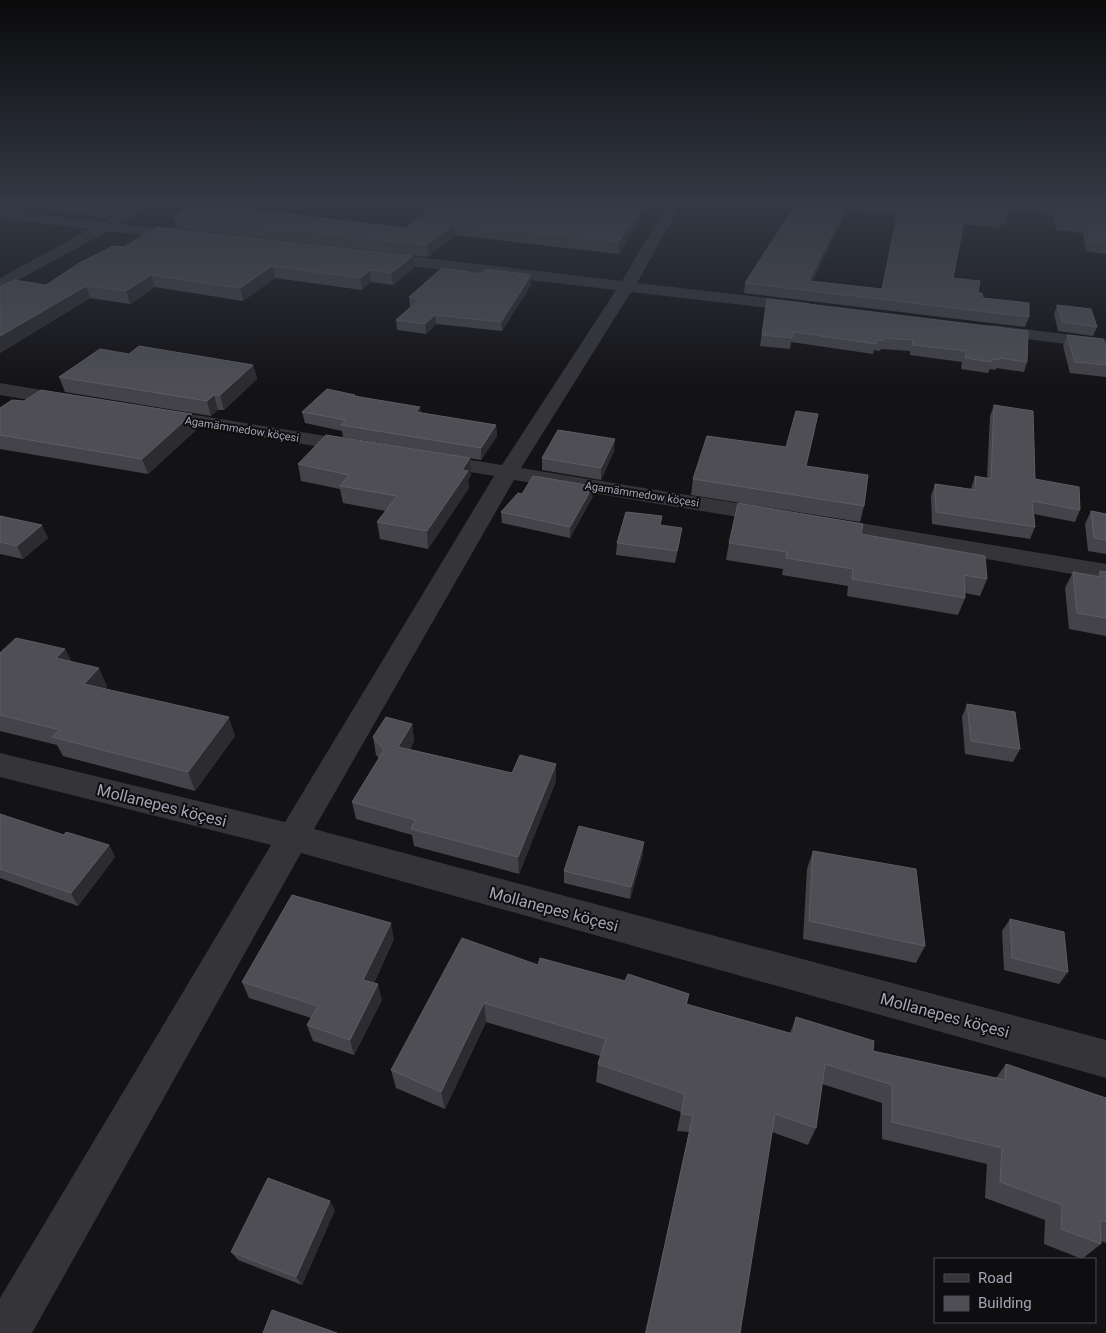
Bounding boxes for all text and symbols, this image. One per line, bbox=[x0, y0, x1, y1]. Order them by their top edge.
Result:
street label: Agamämmedow köçesi bbox=[184, 414, 300, 445]
street label: Agamämmedow köçesi bbox=[584, 479, 700, 510]
street label: Mollanepes köçesi bbox=[95, 780, 229, 831]
street label: Mollanepes köçesi bbox=[487, 883, 620, 936]
street label: Mollanepes köçesi bbox=[878, 989, 1011, 1042]
legend bbox=[934, 1258, 1096, 1323]
text: Road bbox=[978, 1269, 1012, 1287]
text: Building bbox=[978, 1294, 1032, 1312]

